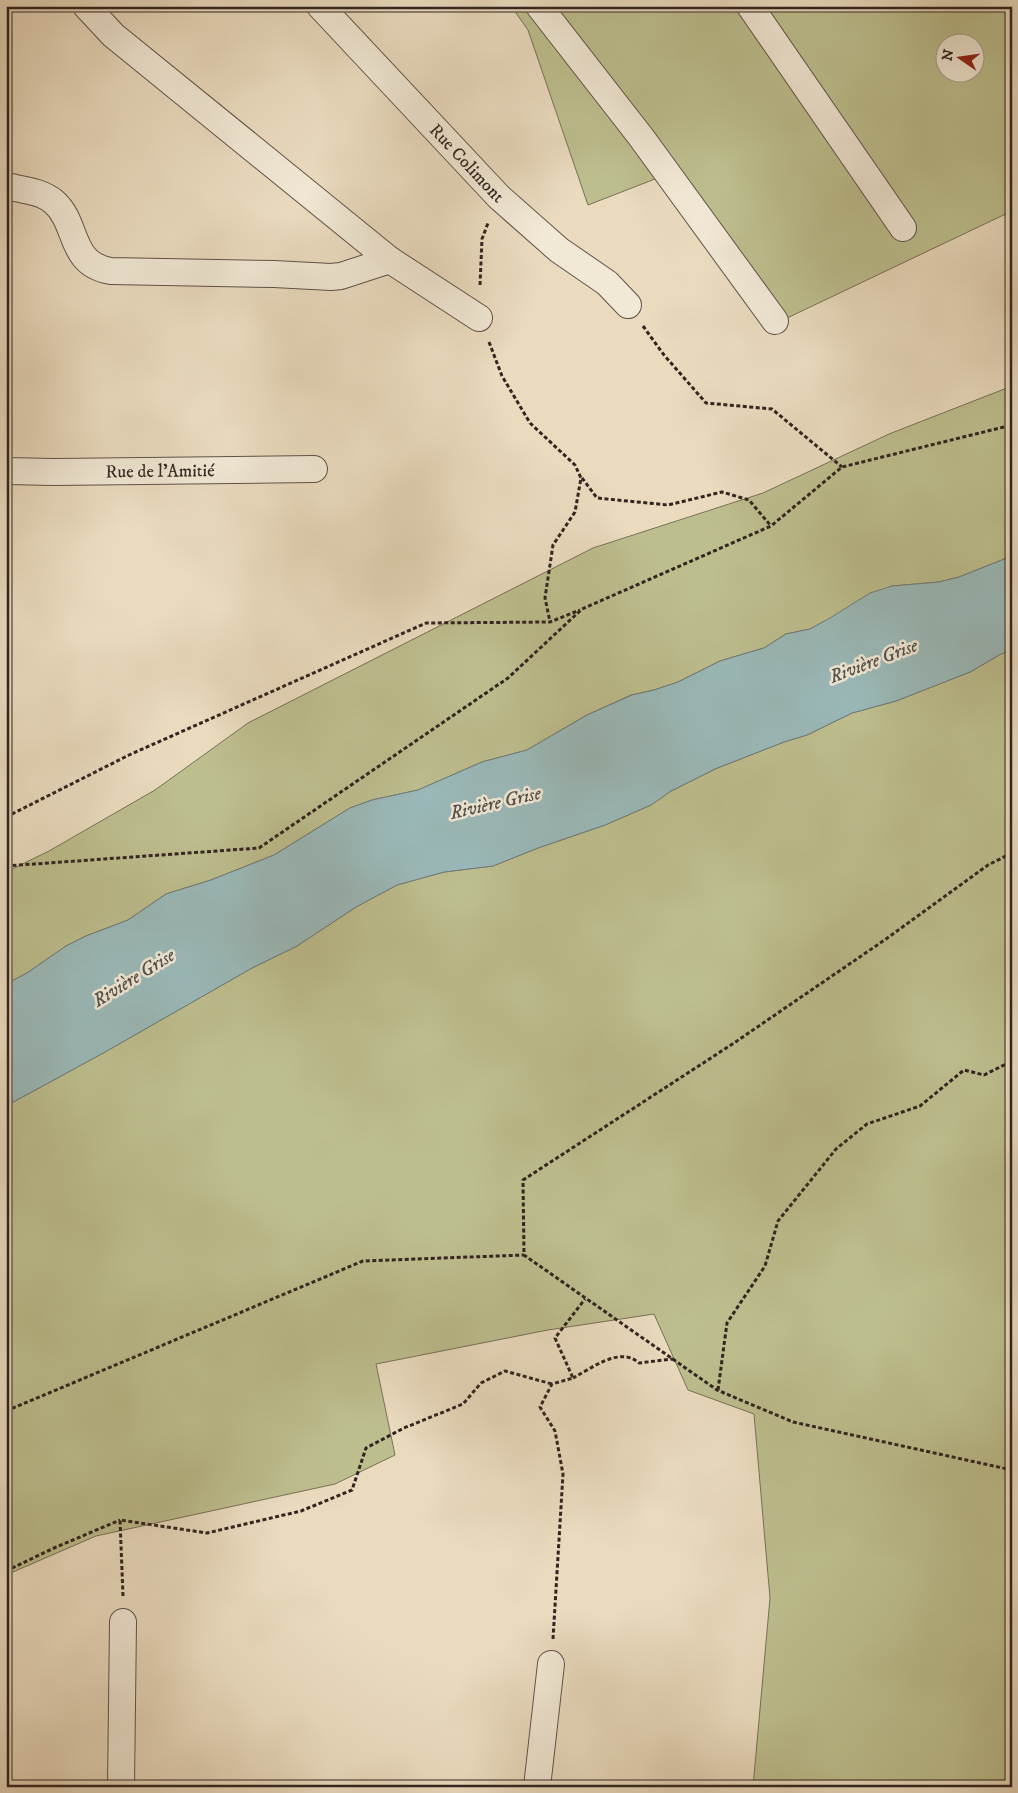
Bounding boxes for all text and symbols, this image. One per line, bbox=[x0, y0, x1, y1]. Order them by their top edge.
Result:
north arrow bbox=[936, 32, 986, 82]
text: N bbox=[938, 47, 958, 63]
street label: Rue Colimont bbox=[424, 120, 508, 208]
street label: Rue de l'Amitié bbox=[105, 460, 215, 483]
water label: Rivière Grise bbox=[825, 634, 921, 689]
water label: Rivière Grise bbox=[447, 782, 544, 825]
water label: Rivière Grise bbox=[88, 944, 180, 1013]

